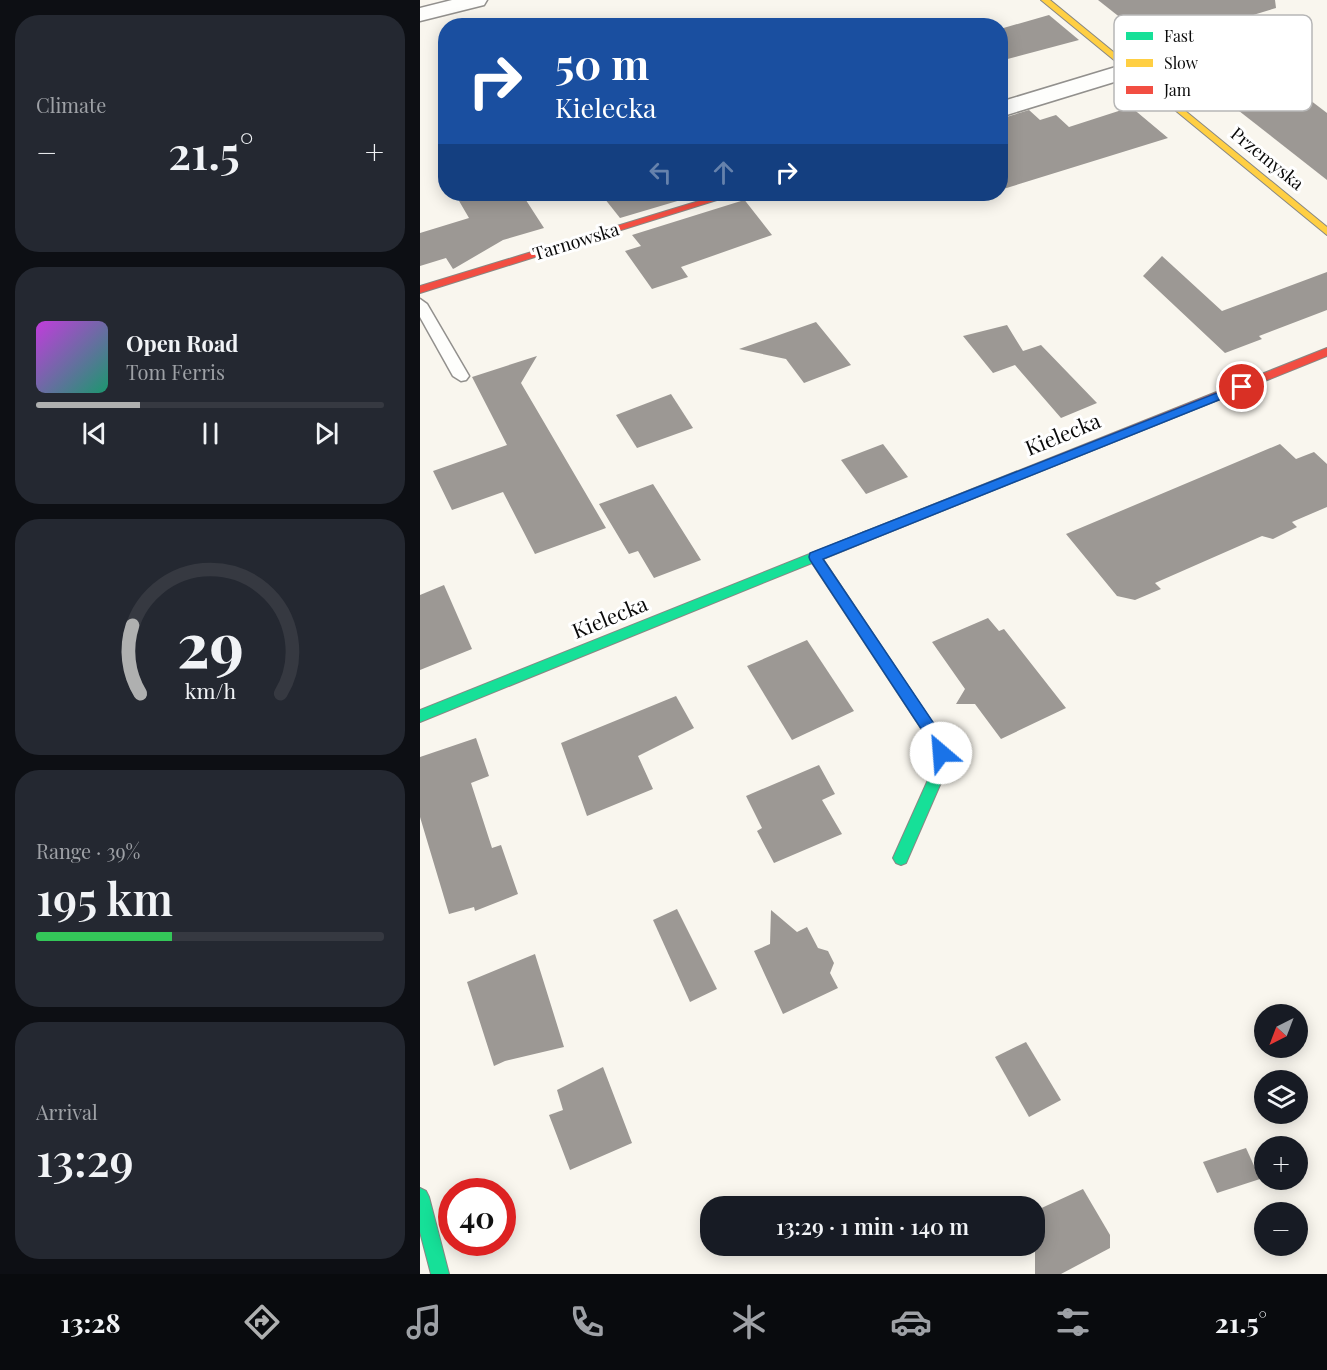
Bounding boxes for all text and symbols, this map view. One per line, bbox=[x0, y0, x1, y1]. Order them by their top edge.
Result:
legend bbox=[1114, 15, 1312, 111]
text: Fast bbox=[1164, 25, 1194, 46]
text: 50 m bbox=[555, 35, 649, 91]
icon: right bbox=[456, 42, 534, 120]
text: Slow bbox=[1164, 52, 1199, 73]
text: Jam bbox=[1163, 79, 1191, 100]
text: Kielecka bbox=[555, 89, 657, 125]
text: Climate bbox=[36, 91, 106, 118]
text: 21.5° bbox=[168, 121, 254, 181]
street label: Przemyska bbox=[1226, 121, 1309, 195]
text: − bbox=[36, 129, 57, 173]
text: + bbox=[365, 129, 384, 173]
icon: left bbox=[644, 156, 677, 189]
icon: ahead bbox=[707, 156, 740, 189]
icon: right bbox=[770, 156, 803, 189]
street label: Tarnowska bbox=[530, 217, 622, 266]
text: Open Road bbox=[126, 328, 238, 358]
text: Tom Ferris bbox=[126, 358, 225, 385]
pin bbox=[1216, 361, 1267, 412]
icon: arrive bbox=[1225, 370, 1258, 403]
street label: Kielecka bbox=[1020, 405, 1105, 461]
icon: previous bbox=[78, 417, 111, 450]
icon: pause bbox=[194, 417, 227, 450]
icon: next bbox=[310, 417, 343, 450]
street label: Kielecka bbox=[567, 588, 652, 644]
text: 29 bbox=[176, 600, 244, 684]
text: km/h bbox=[184, 676, 236, 704]
position arrow bbox=[909, 721, 973, 785]
text: Range · 39% bbox=[36, 837, 140, 864]
text: 195 km bbox=[36, 867, 173, 927]
north arrow bbox=[1254, 1004, 1308, 1058]
map controls bbox=[1254, 1004, 1308, 1256]
button: layers bbox=[1254, 1070, 1308, 1124]
text: Arrival bbox=[36, 1098, 98, 1125]
text: 13:29 bbox=[36, 1128, 134, 1188]
button: + bbox=[1254, 1136, 1308, 1190]
speed limit sign: 40 bbox=[438, 1178, 516, 1256]
button: − bbox=[1254, 1202, 1308, 1256]
text: 13:29 · 1 min · 140 m bbox=[776, 1211, 969, 1241]
icon: directions bbox=[241, 1301, 283, 1343]
icon: music bbox=[403, 1301, 445, 1343]
icon: phone bbox=[566, 1301, 608, 1343]
icon: climate bbox=[728, 1301, 770, 1343]
icon: car bbox=[890, 1301, 932, 1343]
icon: filters bbox=[1052, 1301, 1094, 1343]
text: 13:28 bbox=[60, 1304, 121, 1340]
text: 21.5° bbox=[1215, 1304, 1267, 1340]

